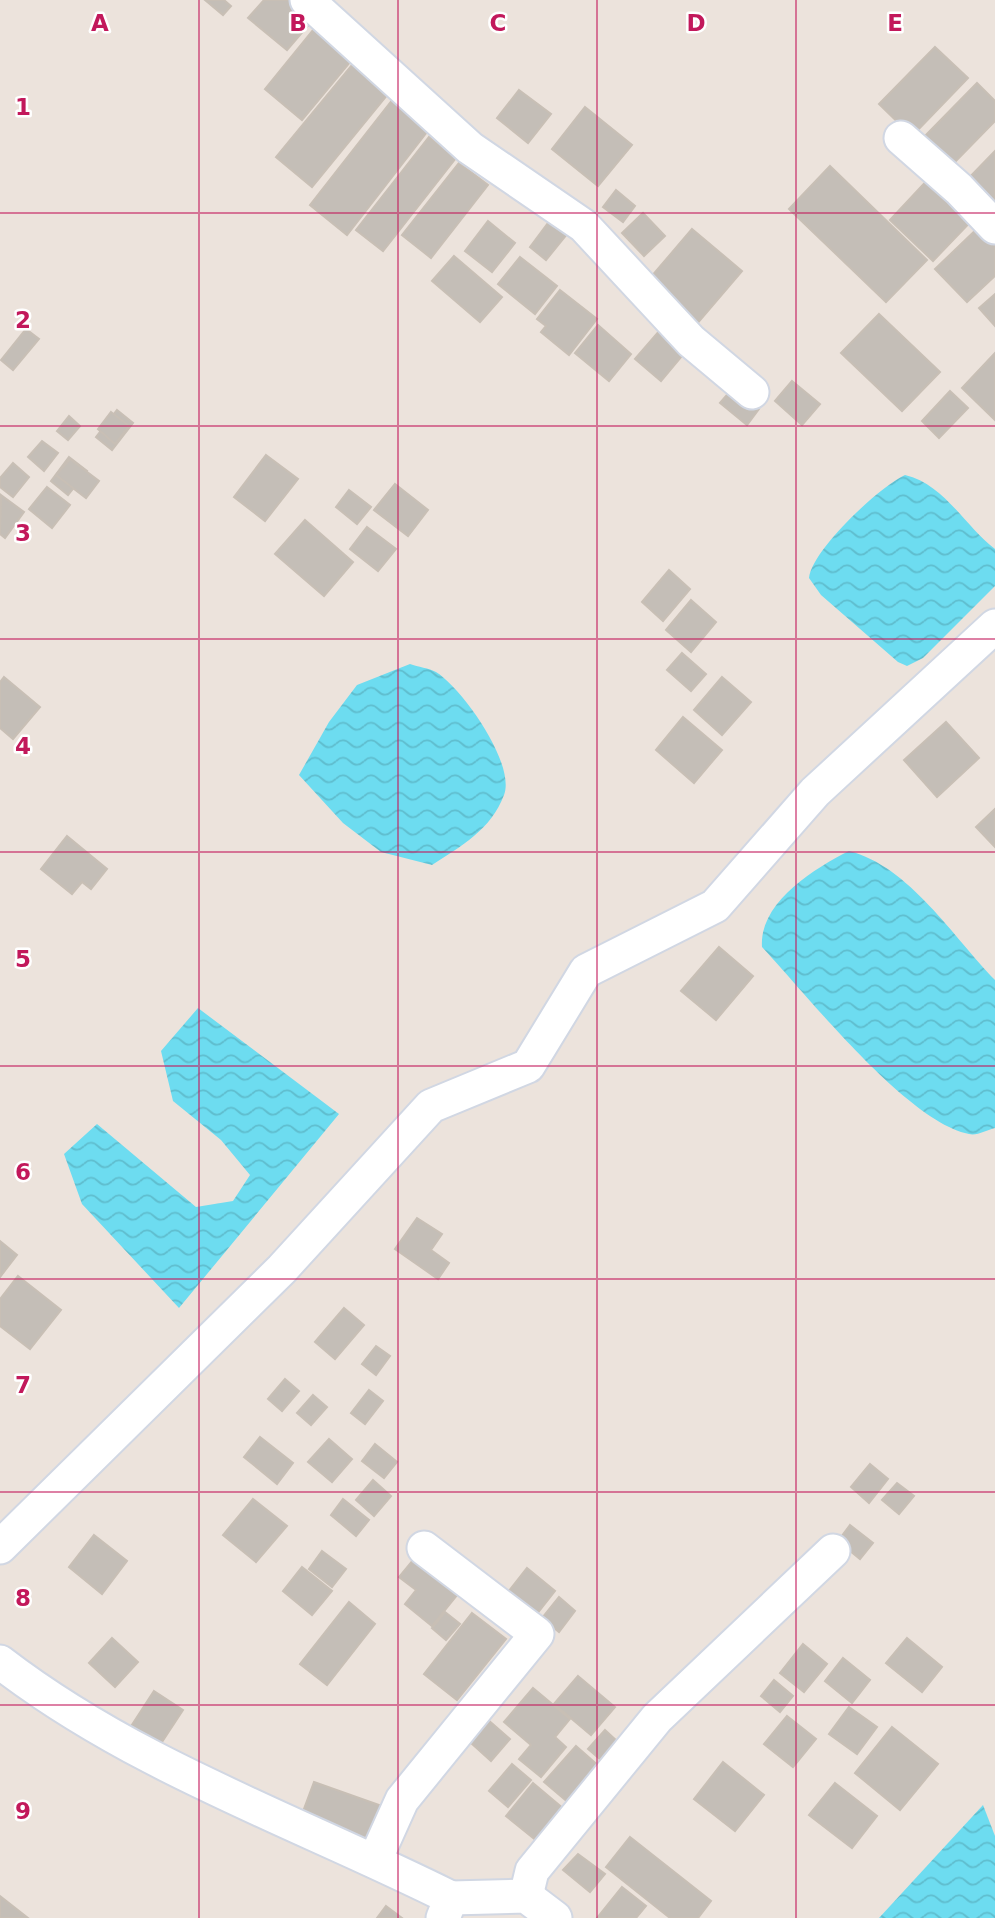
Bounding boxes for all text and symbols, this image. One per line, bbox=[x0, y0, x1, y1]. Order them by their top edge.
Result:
text: A bbox=[91, 10, 109, 36]
text: B bbox=[289, 10, 307, 36]
text: C bbox=[490, 10, 506, 36]
text: D bbox=[686, 10, 706, 36]
text: E bbox=[887, 10, 903, 36]
text: 1 bbox=[15, 94, 31, 120]
text: 2 bbox=[15, 307, 31, 333]
text: 3 bbox=[15, 520, 31, 546]
text: 4 bbox=[15, 733, 31, 759]
text: 5 bbox=[15, 946, 31, 972]
text: 6 bbox=[15, 1159, 31, 1185]
text: 7 bbox=[15, 1372, 31, 1398]
text: 8 bbox=[15, 1585, 31, 1611]
text: 9 bbox=[15, 1798, 31, 1824]

